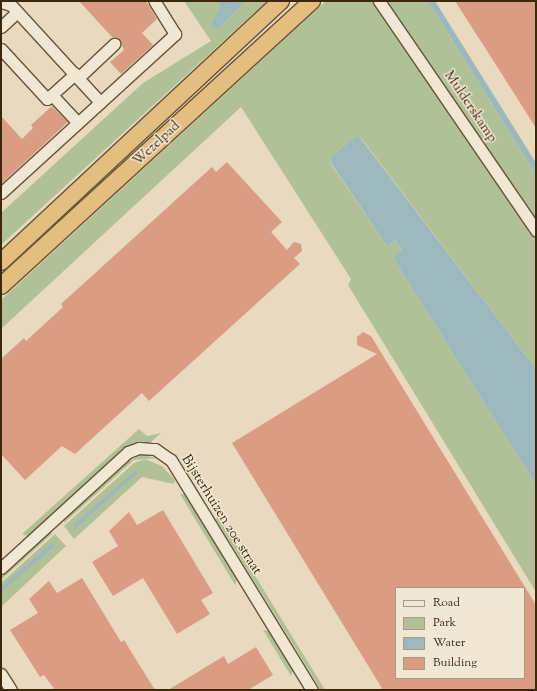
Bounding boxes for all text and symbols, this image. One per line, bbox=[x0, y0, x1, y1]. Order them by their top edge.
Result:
street label: Mulderskamp bbox=[440, 68, 500, 146]
street label: Wezelpad bbox=[130, 118, 184, 170]
street label: Bijsterhuizen 20e straat bbox=[177, 452, 265, 578]
legend bbox=[395, 587, 525, 679]
text: Road bbox=[433, 594, 460, 612]
text: Park bbox=[433, 614, 456, 632]
text: Water bbox=[433, 634, 465, 652]
text: Building bbox=[433, 654, 477, 672]

